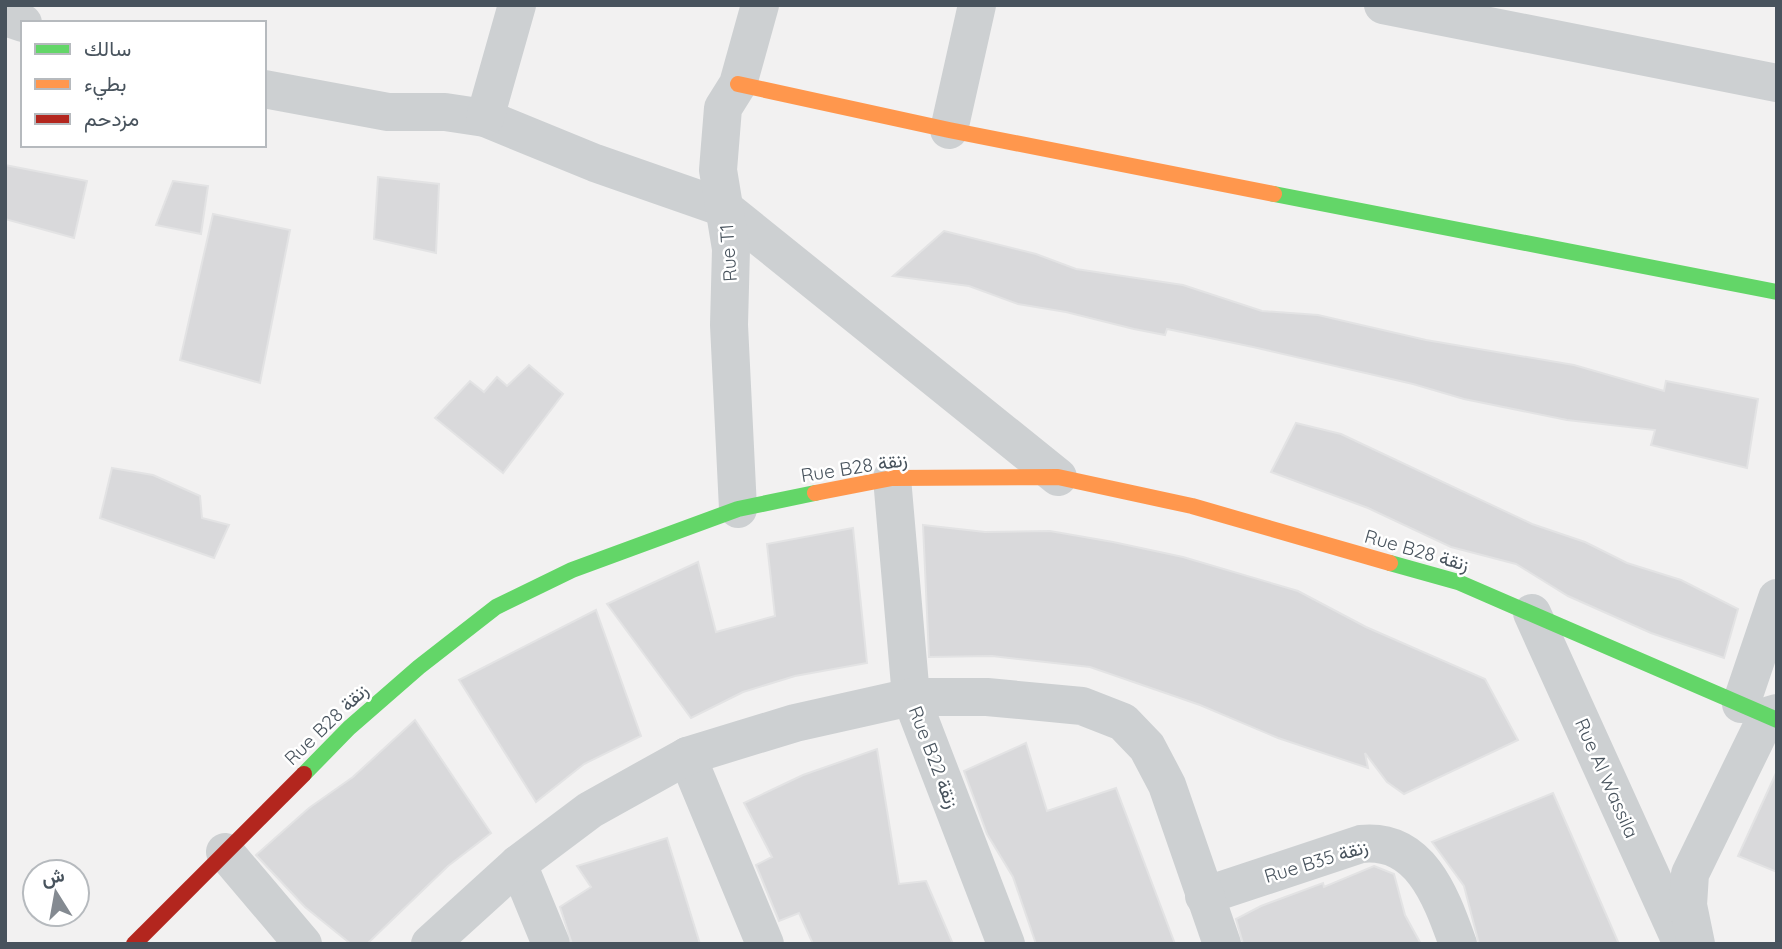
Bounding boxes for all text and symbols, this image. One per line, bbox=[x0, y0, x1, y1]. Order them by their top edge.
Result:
legend bbox=[21, 21, 266, 147]
text: سالك bbox=[84, 35, 131, 61]
text: بطيء bbox=[84, 70, 127, 101]
text: مزدحم bbox=[84, 105, 139, 133]
street label: Rue T1 bbox=[714, 223, 742, 283]
street label: Rue B28 زنقة bbox=[799, 447, 909, 487]
street label: Rue B28 زنقة bbox=[1362, 524, 1472, 576]
street label: Rue B28 زنقة bbox=[279, 678, 373, 770]
street label: Rue B22 زنقة bbox=[903, 702, 965, 812]
street label: Rue Al Wassila bbox=[1570, 714, 1644, 842]
street label: Rue B35 زنقة bbox=[1261, 834, 1371, 888]
north arrow bbox=[21, 858, 91, 928]
text: ش bbox=[39, 862, 66, 890]

